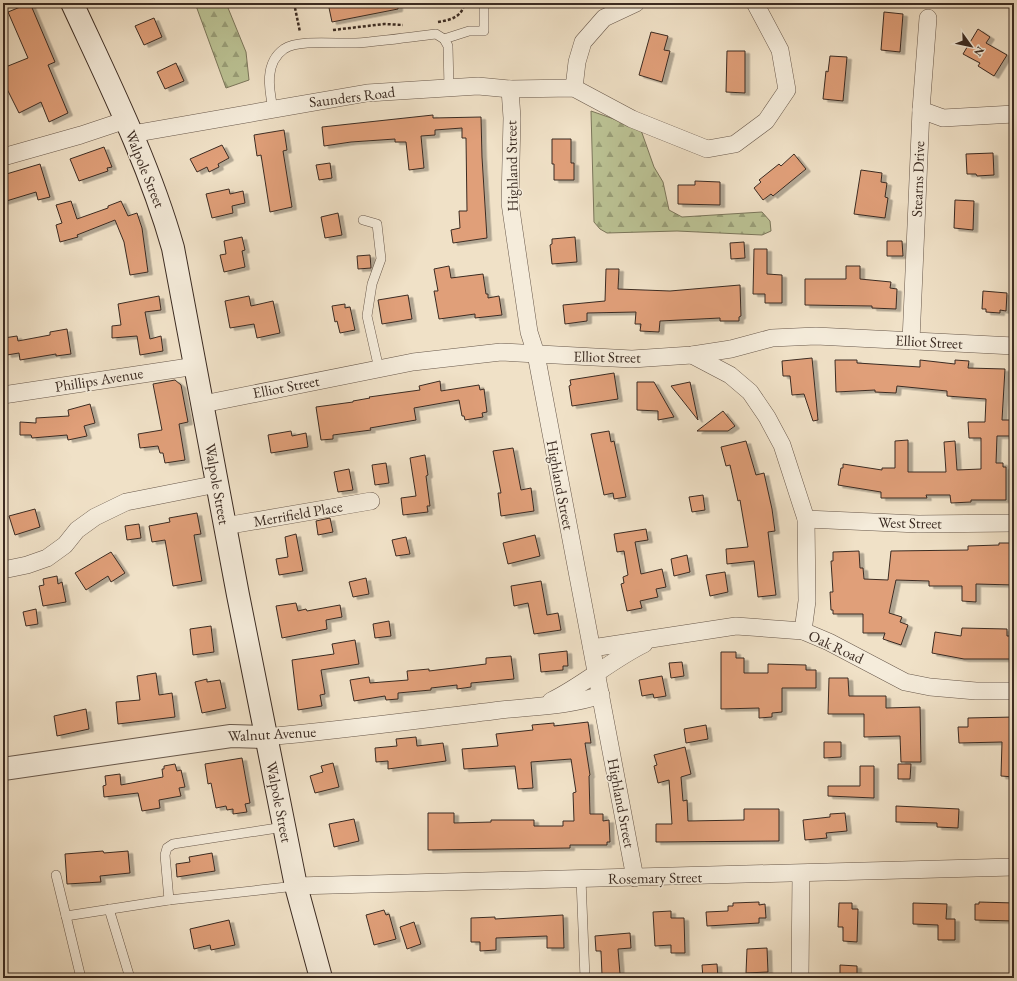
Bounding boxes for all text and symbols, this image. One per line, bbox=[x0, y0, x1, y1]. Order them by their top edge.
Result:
north arrow bbox=[951, 26, 991, 66]
text: N bbox=[971, 44, 988, 59]
street label: Saunders Road bbox=[308, 82, 396, 111]
street label: Highland Street bbox=[501, 120, 522, 212]
street label: Walpole Street bbox=[121, 127, 170, 211]
street label: Stearns Drive bbox=[907, 140, 928, 217]
street label: Elliot Street bbox=[895, 330, 963, 353]
street label: Elliot Street bbox=[573, 346, 641, 367]
street label: Phillips Avenue bbox=[53, 363, 145, 396]
street label: Elliot Street bbox=[251, 371, 321, 402]
street label: Highland Street bbox=[542, 438, 579, 532]
street label: Walpole Street bbox=[201, 442, 234, 526]
street label: Merrifield Place bbox=[252, 496, 344, 531]
street label: West Street bbox=[878, 512, 942, 533]
street label: Oak Road bbox=[806, 625, 867, 668]
street label: Walnut Avenue bbox=[227, 722, 317, 745]
street label: Highland Street bbox=[603, 756, 640, 850]
street label: Walpole Street bbox=[262, 760, 297, 844]
street label: Rosemary Street bbox=[608, 867, 702, 888]

